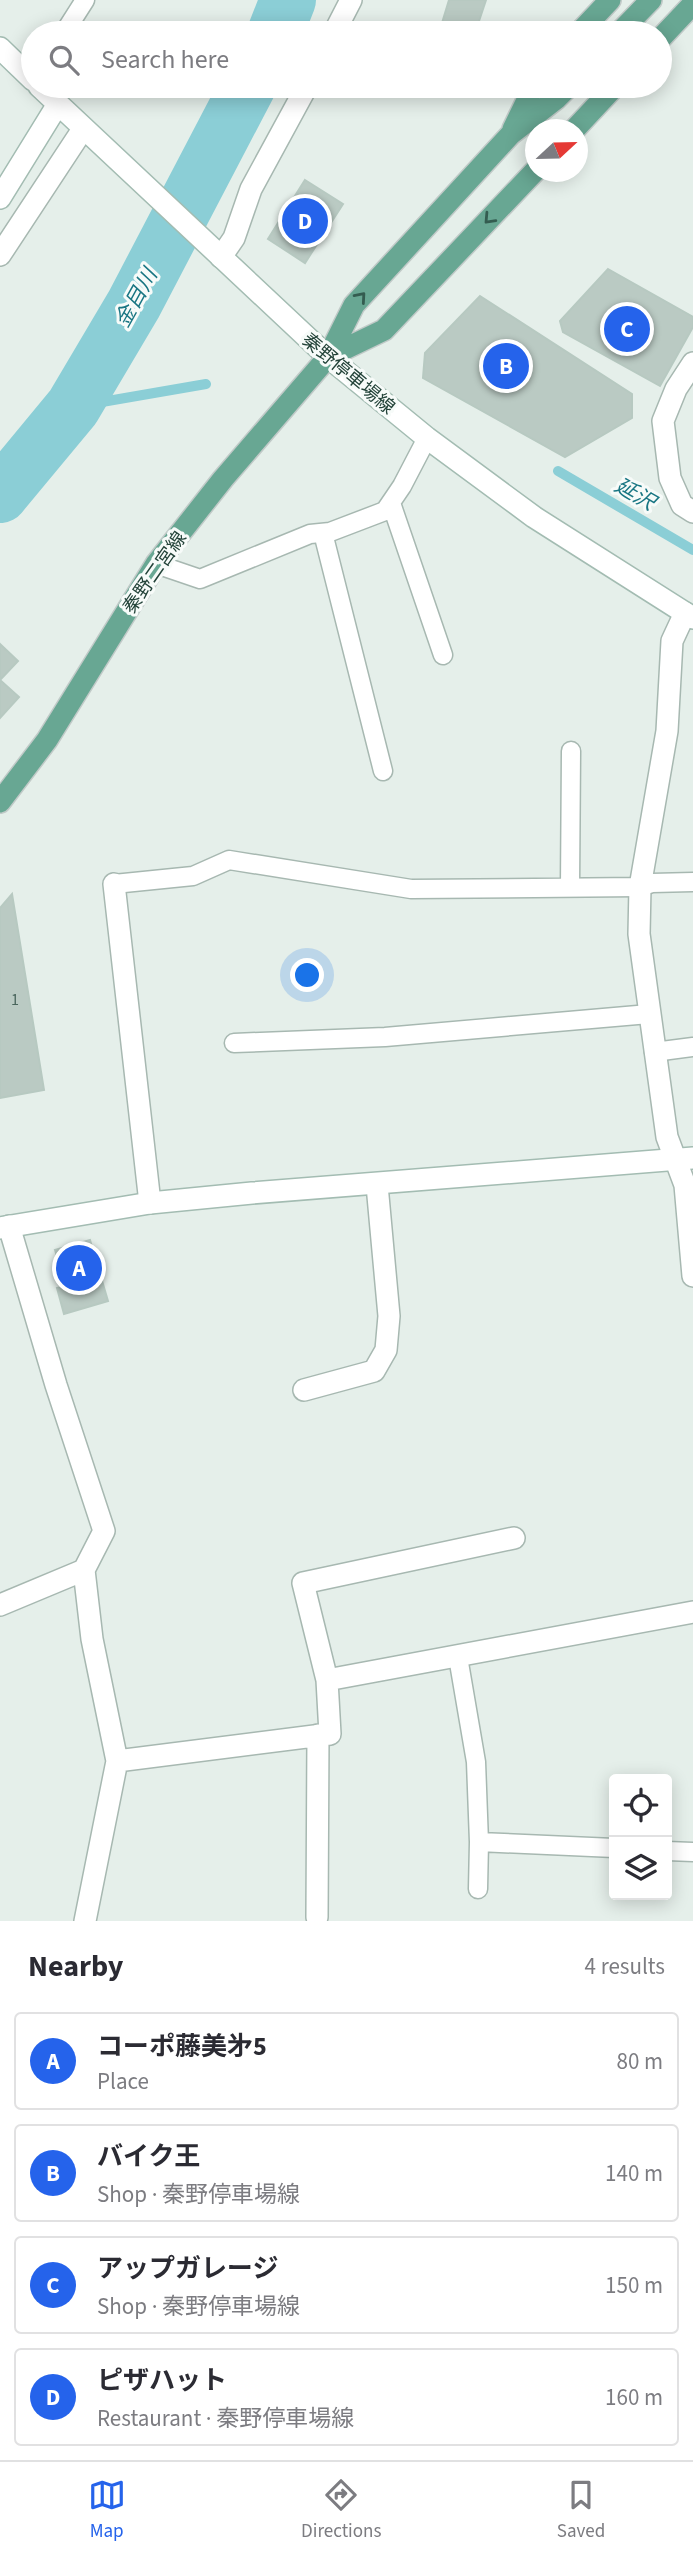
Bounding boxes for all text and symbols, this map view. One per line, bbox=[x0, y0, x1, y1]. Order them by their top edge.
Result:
search box bbox=[21, 21, 672, 98]
icon: search bbox=[45, 41, 83, 79]
text: Search here bbox=[101, 41, 229, 78]
north arrow bbox=[525, 119, 588, 182]
pin: D bbox=[282, 195, 328, 247]
one-way arrow bbox=[484, 211, 497, 224]
water label: 金目川 bbox=[108, 261, 165, 333]
one-way arrow bbox=[353, 293, 365, 306]
pin: C bbox=[604, 303, 650, 355]
street label: 秦野停車場線 bbox=[296, 327, 400, 421]
pin: B bbox=[483, 340, 529, 392]
water label: 延沢 bbox=[609, 471, 663, 519]
street label: 秦野二宮線 bbox=[117, 526, 194, 620]
your location bbox=[290, 958, 324, 992]
house number: 1 bbox=[11, 989, 19, 1011]
pin: A bbox=[56, 1242, 102, 1294]
map controls bbox=[609, 1774, 672, 1900]
button: locate bbox=[609, 1774, 672, 1837]
button: layers bbox=[609, 1837, 672, 1900]
text: Nearby bbox=[28, 1945, 123, 1988]
text: 4 results bbox=[585, 1950, 665, 1983]
text: コーポ藤美㐧5 bbox=[97, 2028, 267, 2065]
text: A bbox=[46, 2045, 60, 2078]
text: 80 m bbox=[616, 2045, 663, 2078]
text: Place bbox=[97, 2065, 149, 2098]
text: バイク王 bbox=[97, 2138, 200, 2175]
text: B bbox=[46, 2157, 60, 2190]
text: 140 m bbox=[605, 2157, 663, 2190]
text: Shop · 秦野停車場線 bbox=[97, 2178, 300, 2211]
text: アップガレージ bbox=[97, 2250, 278, 2287]
text: C bbox=[46, 2269, 60, 2302]
text: 150 m bbox=[605, 2269, 663, 2302]
text: Shop · 秦野停車場線 bbox=[97, 2290, 300, 2323]
text: ピザハット bbox=[97, 2362, 227, 2399]
text: D bbox=[46, 2381, 60, 2414]
text: 160 m bbox=[605, 2381, 663, 2414]
text: Restaurant · 秦野停車場線 bbox=[97, 2402, 354, 2435]
tab: Map bbox=[88, 2476, 126, 2545]
tab: Directions bbox=[301, 2476, 381, 2545]
tab: Saved bbox=[557, 2476, 605, 2545]

